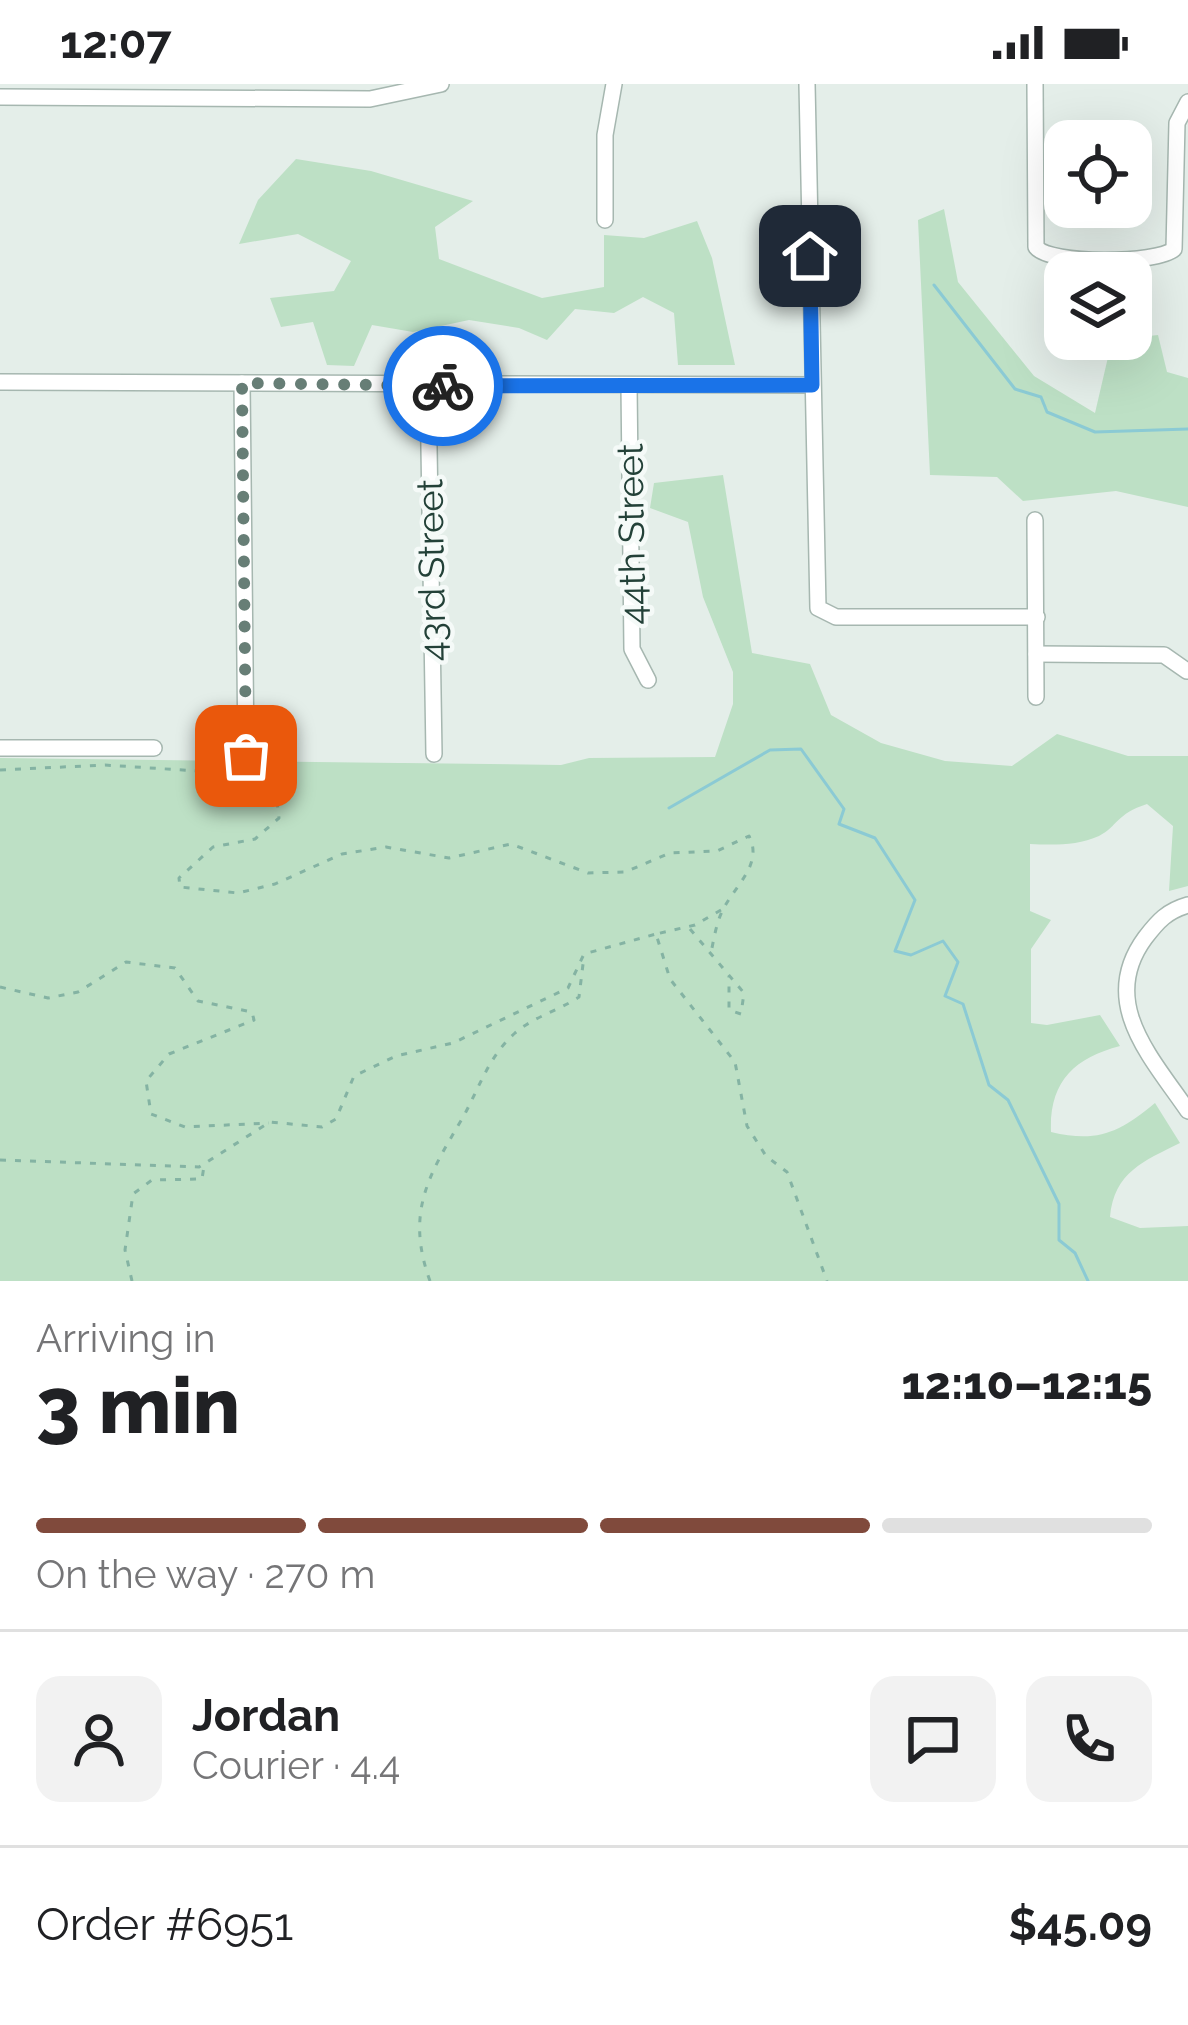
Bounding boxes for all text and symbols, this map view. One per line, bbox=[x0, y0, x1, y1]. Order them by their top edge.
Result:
text: 12:07 bbox=[60, 16, 172, 69]
map controls bbox=[1044, 120, 1152, 360]
button: locate bbox=[1044, 120, 1152, 228]
pin bbox=[759, 205, 861, 307]
icon: home bbox=[777, 223, 843, 289]
button: layers bbox=[1044, 252, 1152, 360]
courier bbox=[383, 326, 503, 446]
icon: bike bbox=[410, 353, 476, 419]
street label: 44th Street bbox=[608, 443, 654, 625]
street label: 43rd Street bbox=[408, 478, 454, 662]
pin bbox=[195, 705, 297, 807]
icon: bag bbox=[213, 723, 279, 789]
text: Arriving in bbox=[36, 1315, 216, 1361]
text: 12:10–12:15 bbox=[901, 1357, 1152, 1410]
text: 3 min bbox=[36, 1360, 240, 1451]
text: On the way · 270 m bbox=[36, 1551, 375, 1597]
button: person bbox=[36, 1676, 162, 1802]
button: chat bbox=[870, 1676, 996, 1802]
button: phone bbox=[1026, 1676, 1152, 1802]
text: Jordan bbox=[192, 1689, 340, 1742]
text: Courier · 4.4 bbox=[192, 1742, 400, 1788]
text: Order #6951 bbox=[36, 1898, 293, 1951]
text: $45.09 bbox=[1009, 1898, 1152, 1951]

